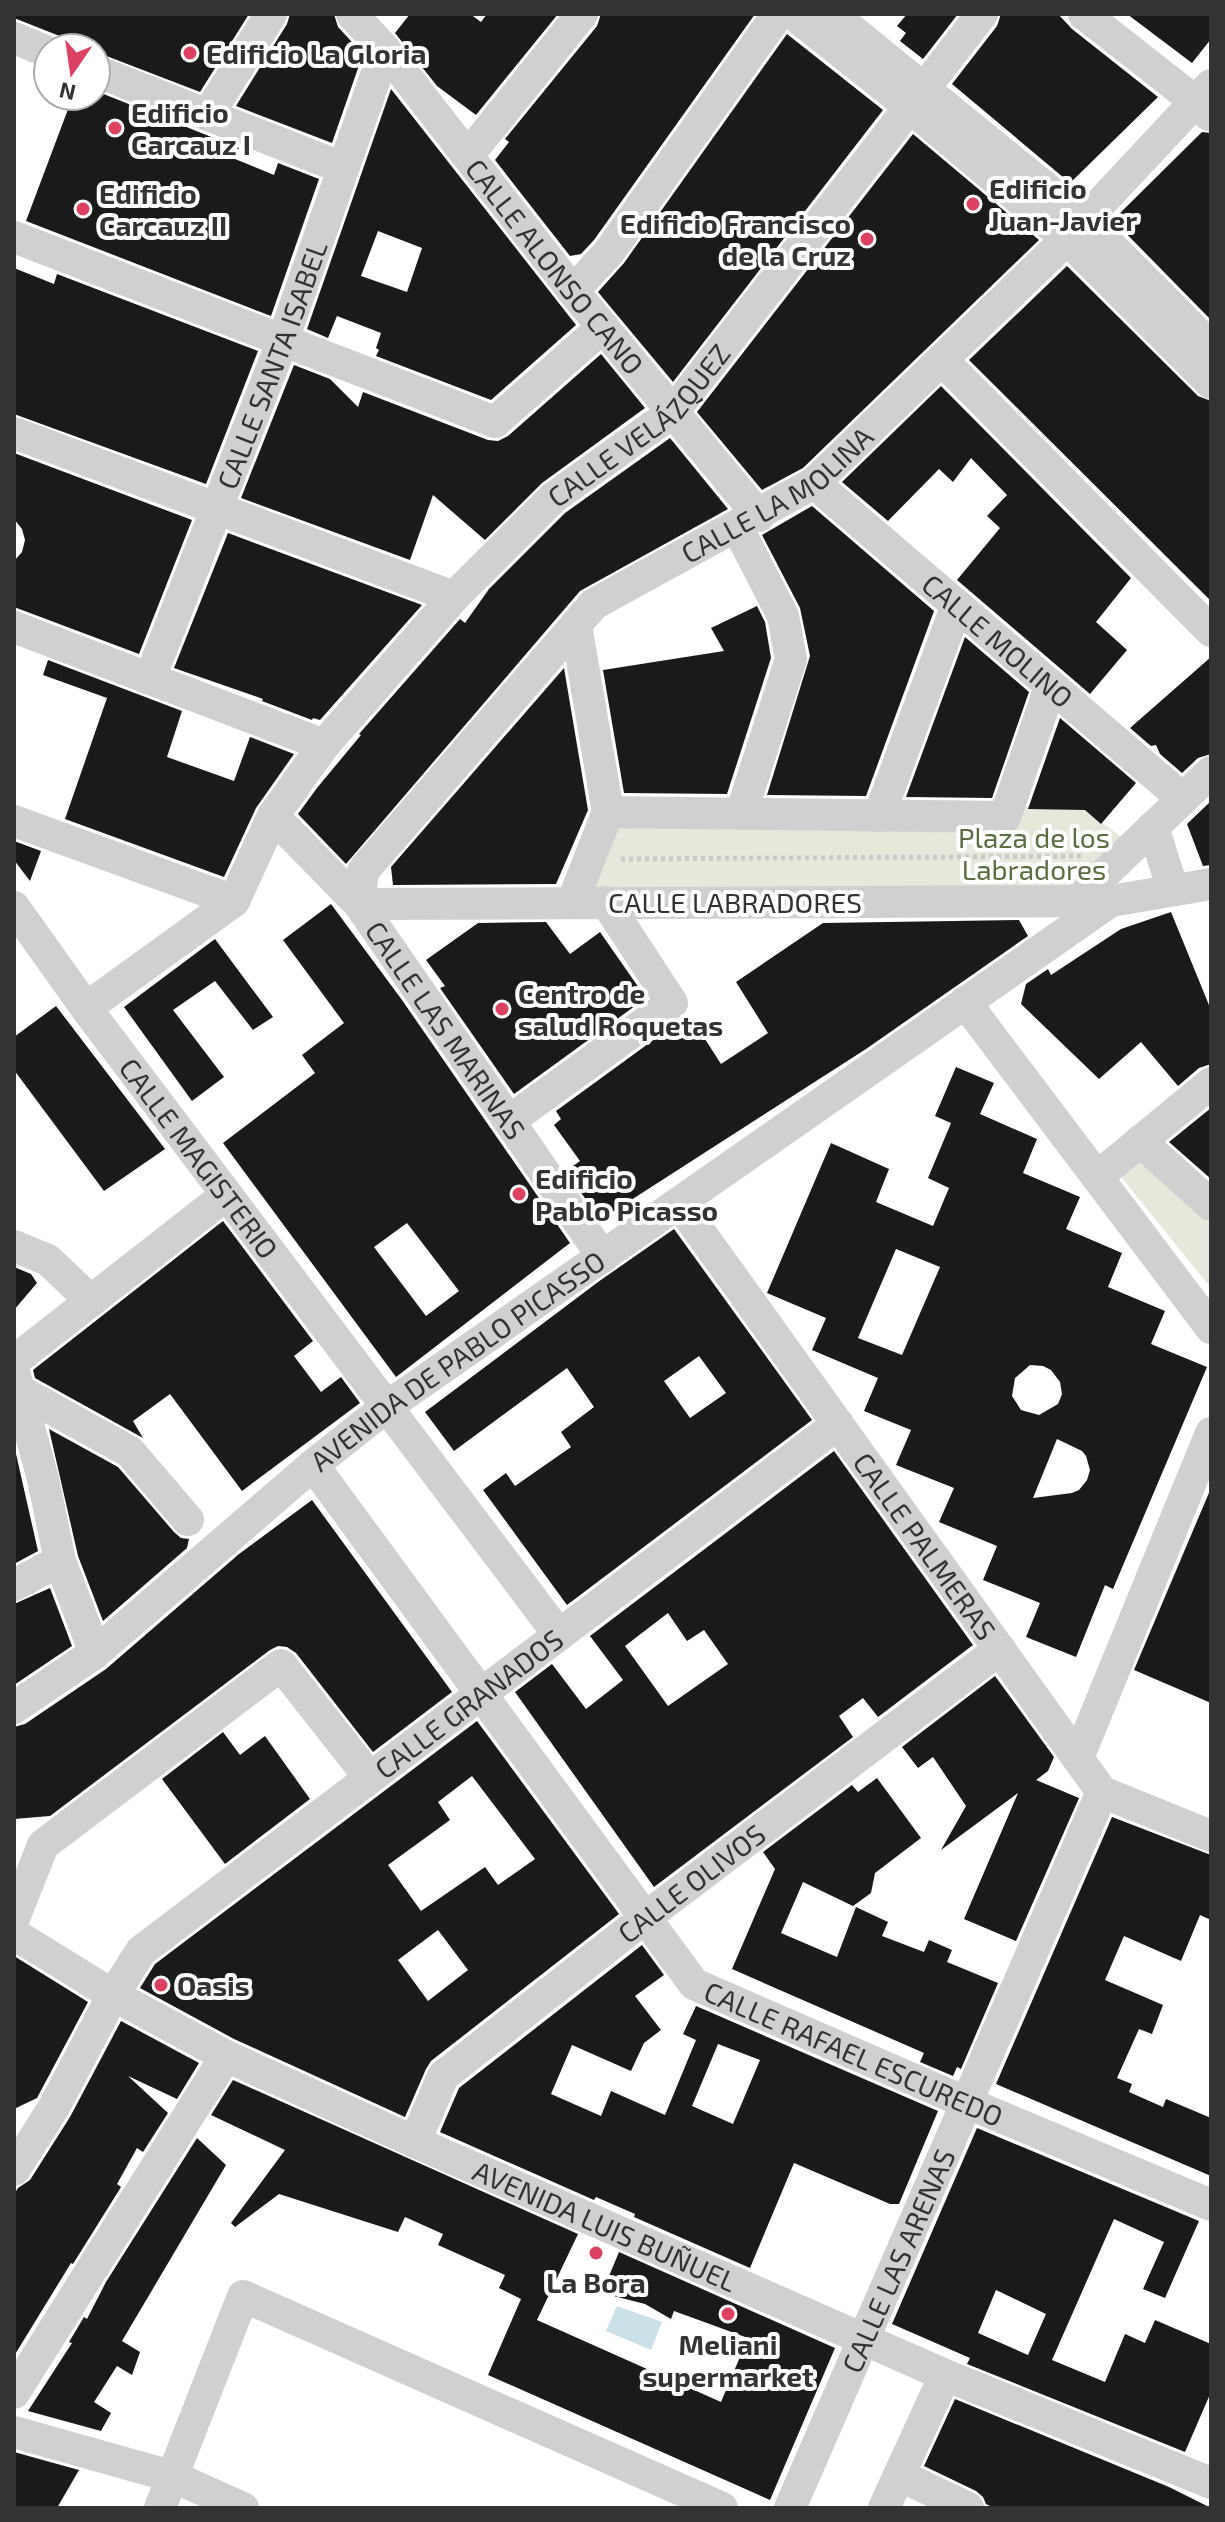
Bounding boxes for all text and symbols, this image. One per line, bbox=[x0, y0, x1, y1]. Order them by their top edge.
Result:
north arrow bbox=[32, 32, 112, 112]
place label: Edificio La Gloria bbox=[206, 36, 426, 70]
marker: Edificio La Gloria bbox=[181, 44, 199, 62]
text: N bbox=[57, 78, 78, 107]
place label: Edificio Carcauz I bbox=[131, 95, 251, 161]
marker: Edificio Carcauz I bbox=[106, 119, 124, 137]
street label: CALLE ALONSO CANO bbox=[459, 152, 651, 381]
place label: Edificio Juan-Javier bbox=[989, 171, 1137, 237]
place label: Edificio Carcauz II bbox=[99, 176, 227, 242]
marker: Edificio Juan-Javier bbox=[964, 195, 982, 213]
marker: Edificio Carcauz II bbox=[74, 200, 92, 218]
place label: Edificio Francisco de la Cruz bbox=[620, 206, 851, 272]
marker: Edificio Francisco de la Cruz bbox=[858, 230, 876, 248]
street label: CALLE SANTA ISABEL bbox=[209, 236, 334, 494]
street label: CALLE VELÁZQUEZ bbox=[541, 337, 737, 514]
street label: CALLE LA MOLINA bbox=[675, 419, 880, 570]
street label: CALLE MOLINO bbox=[916, 566, 1080, 714]
park label: Plaza de los Labradores bbox=[958, 820, 1110, 886]
street label: CALLE LABRADORES bbox=[608, 885, 862, 919]
street label: CALLE LAS MARINAS bbox=[359, 914, 533, 1145]
place label: Centro de salud Roquetas bbox=[518, 976, 723, 1042]
marker: Centro de salud Roquetas bbox=[493, 1000, 511, 1018]
street label: CALLE MAGISTERIO bbox=[113, 1051, 286, 1265]
place label: Edificio Pablo Picasso bbox=[535, 1161, 718, 1227]
marker: Edificio Pablo Picasso bbox=[510, 1185, 528, 1203]
street label: AVENIDA DE PABLO PICASSO bbox=[303, 1243, 611, 1478]
street label: CALLE PALMERAS bbox=[847, 1446, 1004, 1646]
street label: CALLE GRANADOS bbox=[368, 1621, 569, 1785]
street label: CALLE OLIVOS bbox=[611, 1816, 771, 1950]
place label: Oasis bbox=[177, 1968, 250, 2002]
street label: CALLE RAFAEL ESCUREDO bbox=[699, 1974, 1008, 2133]
marker: Oasis bbox=[152, 1976, 170, 1994]
street label: CALLE LAS ARENAS bbox=[834, 2143, 961, 2378]
street label: AVENIDA LUIS BUÑUEL bbox=[468, 2153, 742, 2298]
marker: La Bora bbox=[587, 2244, 605, 2262]
place label: La Bora bbox=[546, 2265, 646, 2299]
marker: Meliani supermarket bbox=[719, 2305, 737, 2323]
place label: Meliani supermarket bbox=[642, 2327, 814, 2393]

